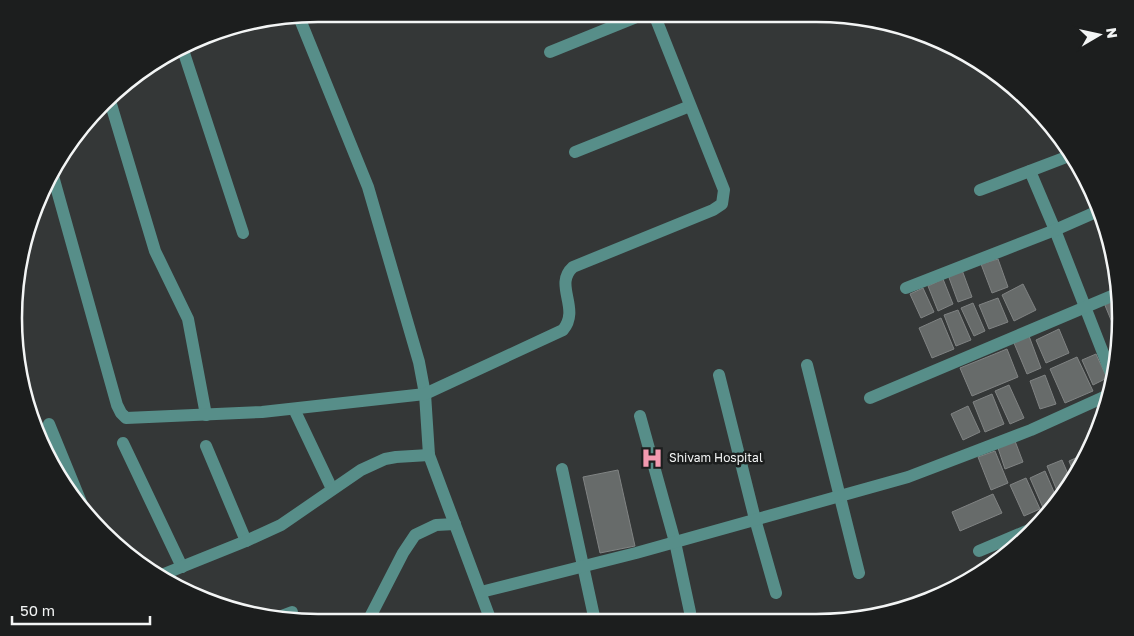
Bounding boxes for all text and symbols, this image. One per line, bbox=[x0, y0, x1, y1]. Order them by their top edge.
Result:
north arrow bbox=[1074, 10, 1124, 60]
text: N bbox=[1103, 26, 1122, 39]
hospital icon: Shivam Hospital bbox=[639, 445, 665, 471]
place label: Shivam Hospital bbox=[669, 450, 763, 465]
scale bar bbox=[12, 594, 150, 626]
text: 50 m bbox=[20, 601, 55, 619]

